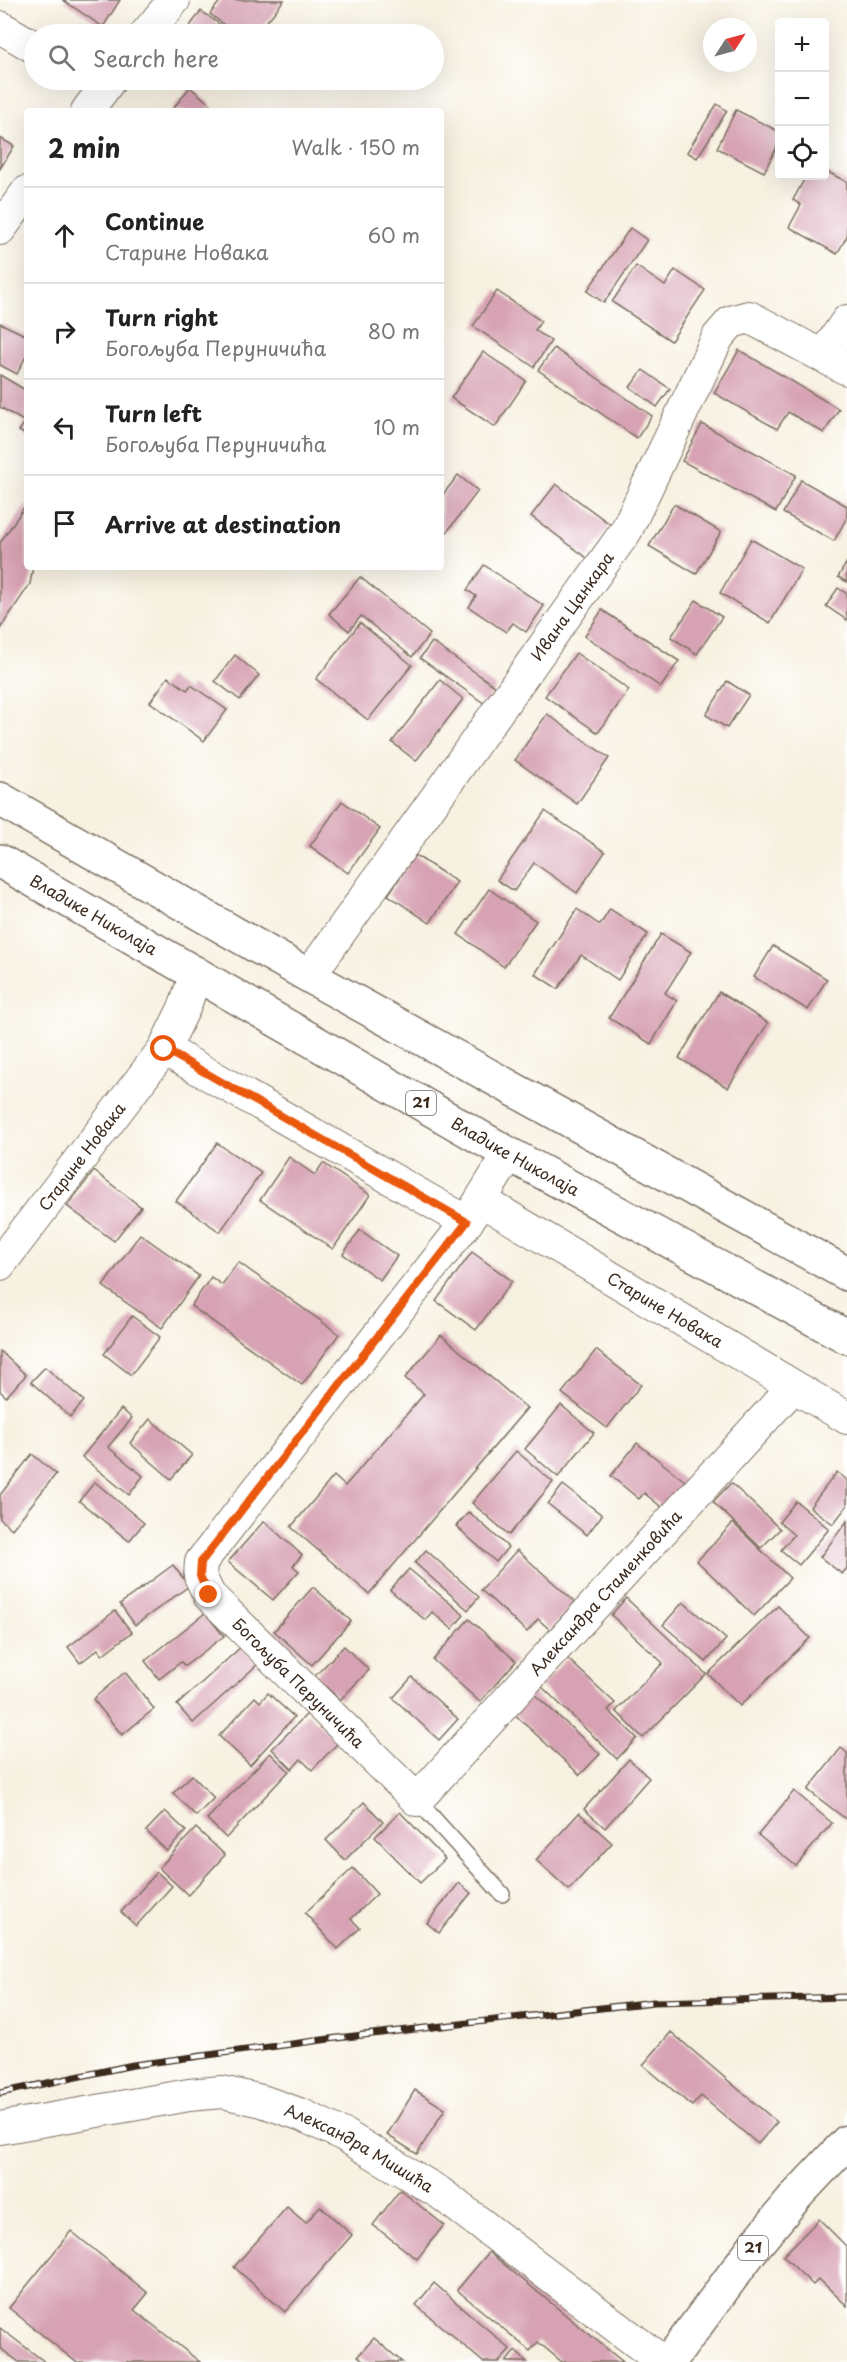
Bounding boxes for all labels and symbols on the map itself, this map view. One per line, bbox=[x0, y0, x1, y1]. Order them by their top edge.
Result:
north arrow bbox=[703, 18, 757, 72]
street label: Ивана Цанкара bbox=[524, 546, 619, 665]
street label: Владике Николаја bbox=[26, 868, 162, 960]
route start bbox=[150, 1035, 176, 1061]
road number: 21 bbox=[406, 1091, 436, 1115]
street label: Старине Новака bbox=[32, 1097, 130, 1215]
street label: Владике Николаја bbox=[447, 1110, 584, 1201]
street label: Старине Новака bbox=[603, 1265, 728, 1353]
street label: Александра Стаменковића bbox=[523, 1504, 687, 1680]
route end bbox=[195, 1581, 221, 1607]
street label: Богољуба Перуничића bbox=[227, 1612, 370, 1753]
street label: Александра Мишића bbox=[282, 2097, 438, 2197]
road number: 21 bbox=[738, 2236, 768, 2260]

